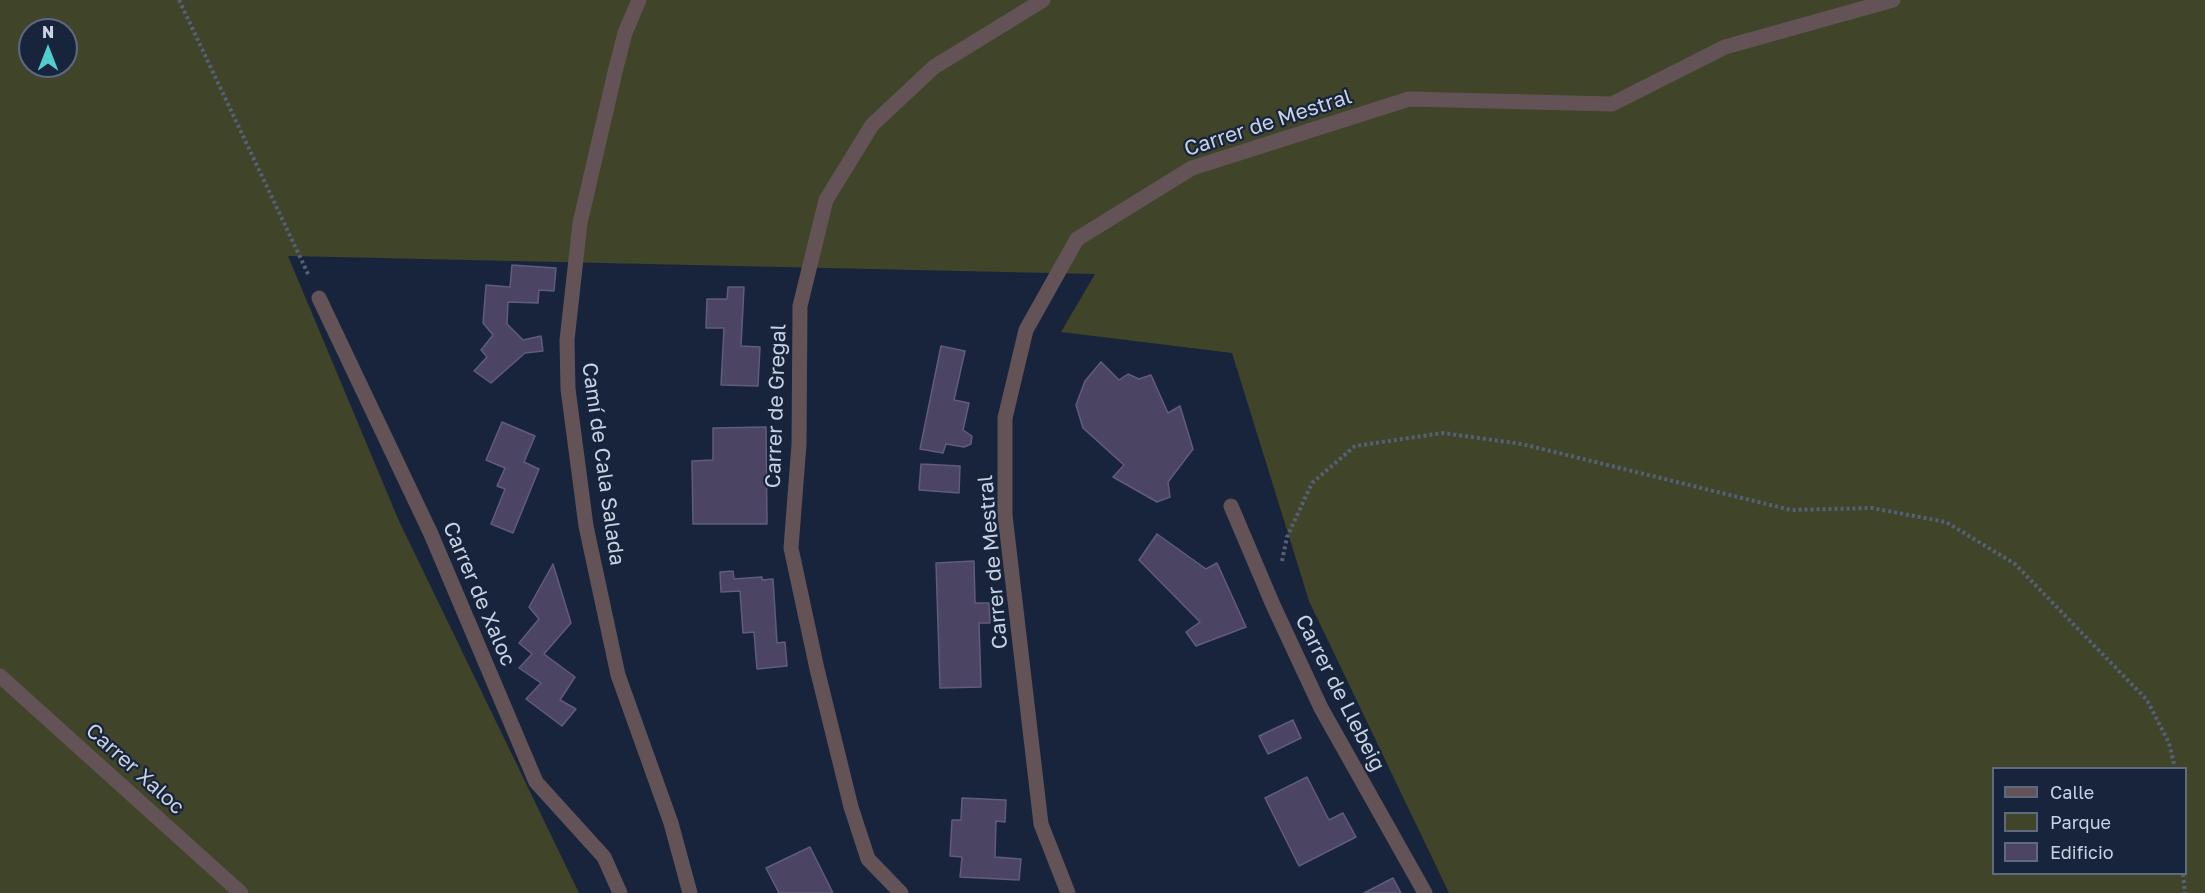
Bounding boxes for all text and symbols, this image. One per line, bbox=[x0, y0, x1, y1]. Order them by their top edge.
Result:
north arrow bbox=[18, 18, 78, 78]
text: N bbox=[42, 22, 54, 42]
street label: Carrer de Mestral bbox=[1181, 84, 1355, 162]
street label: Carrer de Gregal bbox=[761, 323, 791, 489]
street label: Camí de Cala Salada bbox=[576, 361, 630, 567]
street label: Carrer de Mestral bbox=[973, 474, 1013, 650]
street label: Carrer de Xaloc bbox=[437, 518, 521, 670]
street label: Carrer de Llebeig bbox=[1290, 610, 1390, 776]
street label: Carrer Xaloc bbox=[80, 718, 190, 820]
legend bbox=[1992, 767, 2187, 875]
text: Calle bbox=[2050, 781, 2094, 803]
text: Parque bbox=[2050, 811, 2111, 833]
text: Edificio bbox=[2050, 841, 2114, 863]

